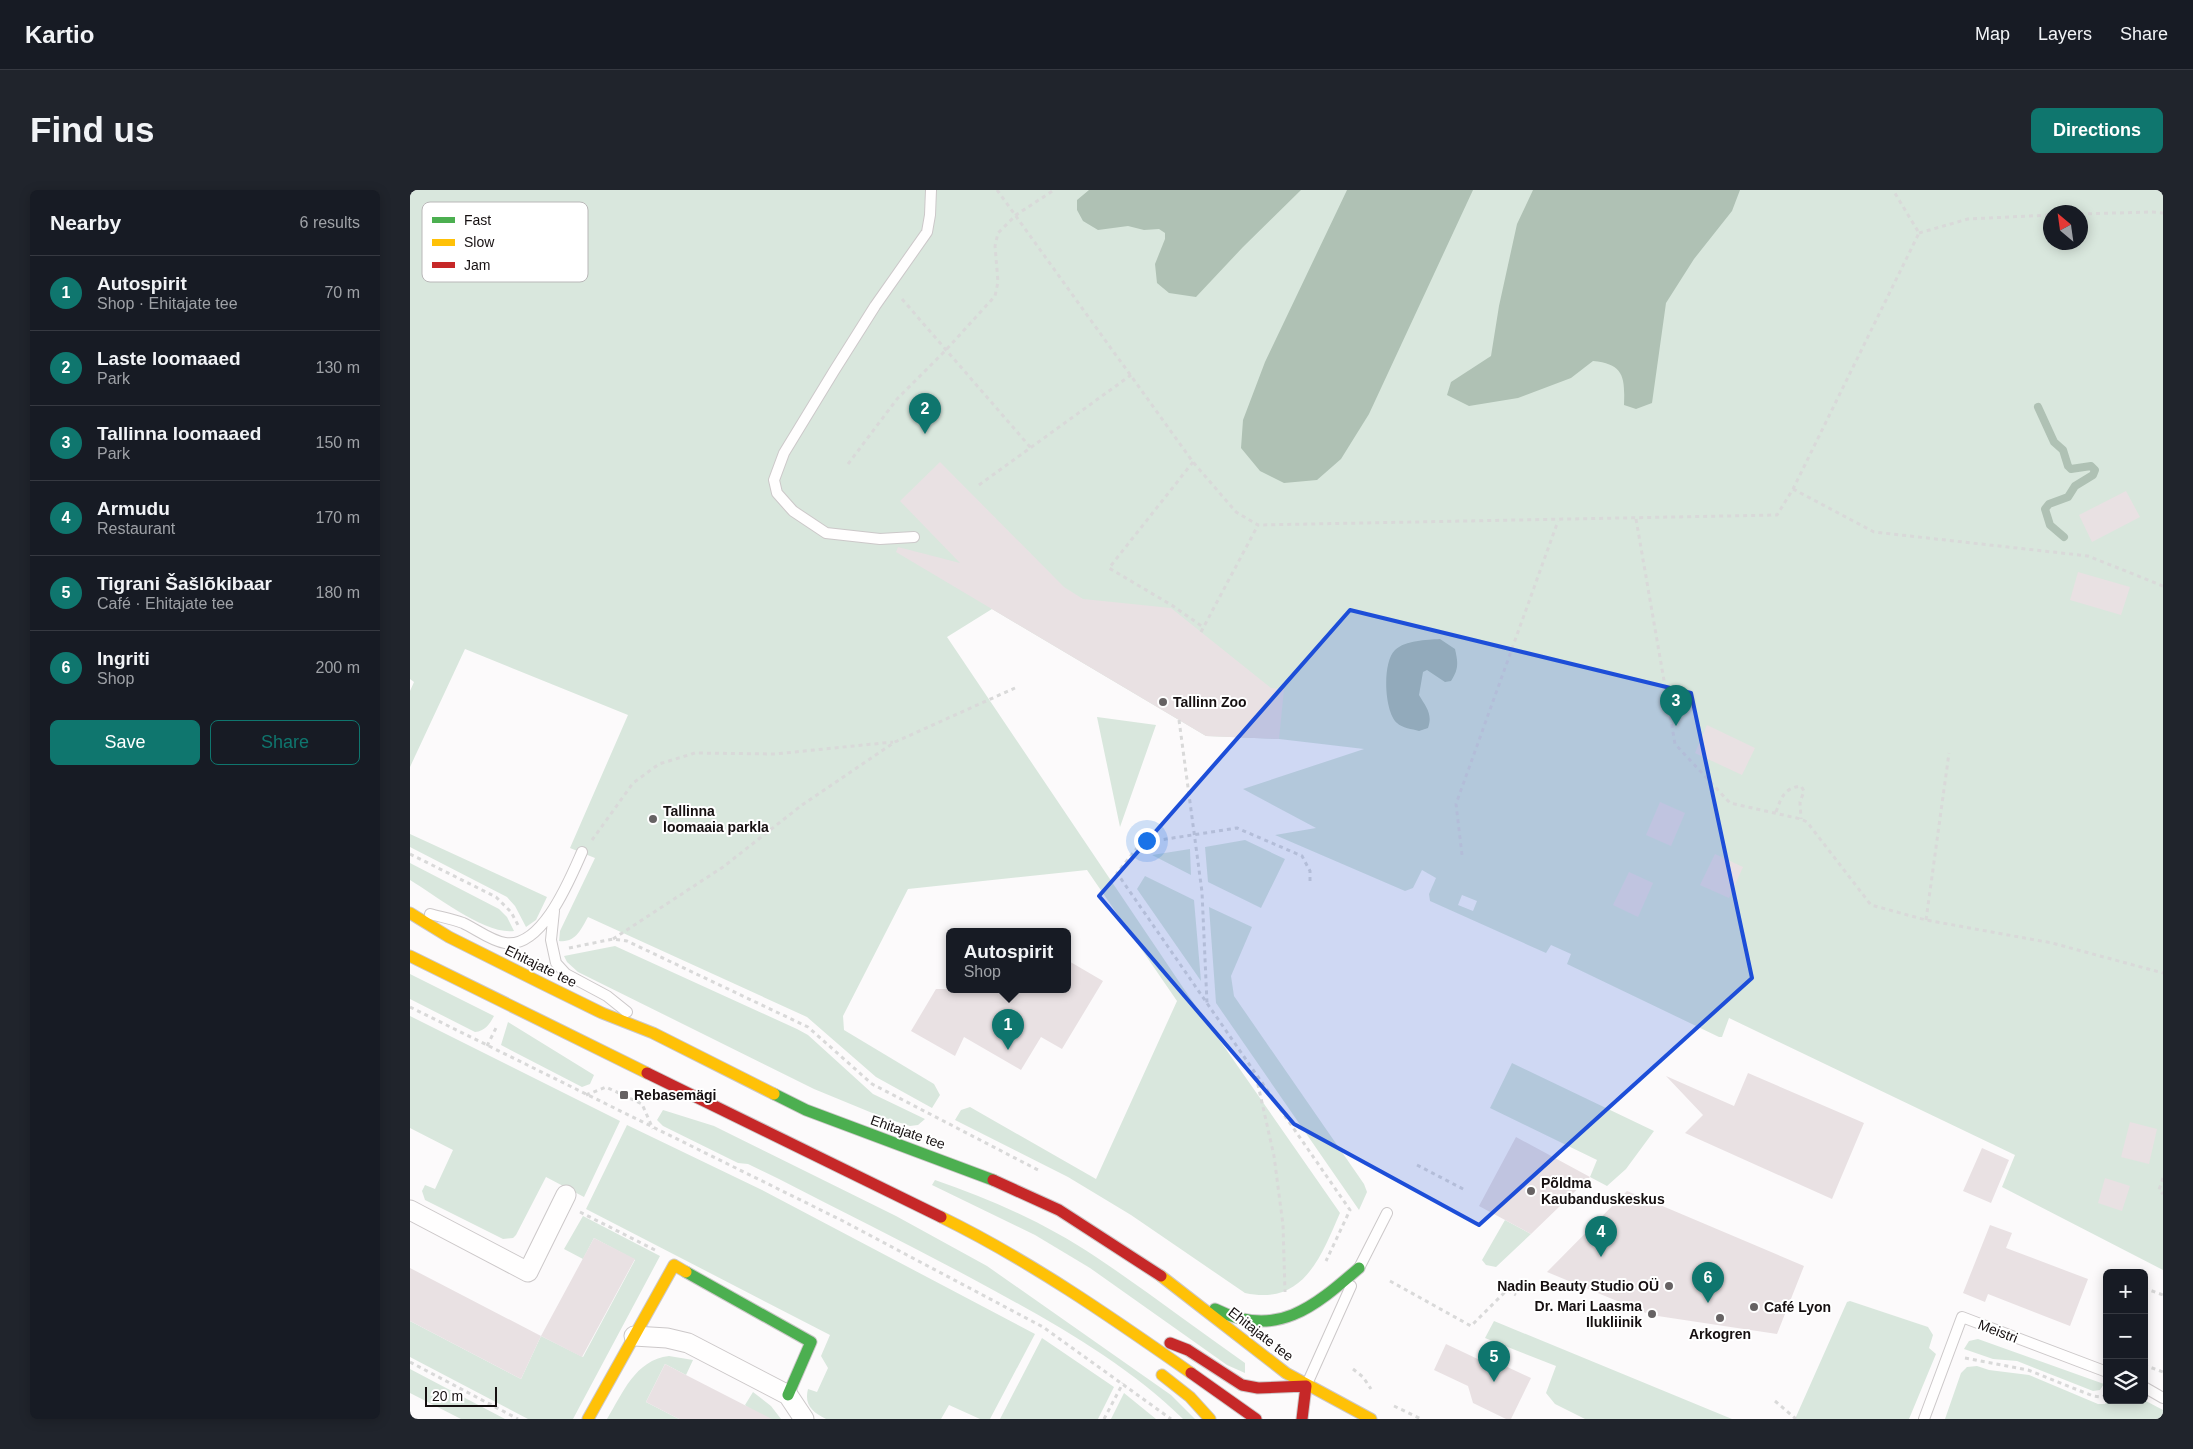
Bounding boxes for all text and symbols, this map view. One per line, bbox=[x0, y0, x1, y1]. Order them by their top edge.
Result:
text: Kartio bbox=[25, 21, 94, 48]
text: Map bbox=[1975, 24, 2010, 44]
text: Layers bbox=[2038, 24, 2092, 44]
text: Share bbox=[2120, 24, 2168, 44]
button: Directions bbox=[2031, 108, 2163, 153]
text: Find us bbox=[30, 110, 154, 149]
legend bbox=[422, 202, 588, 282]
north arrow bbox=[2043, 205, 2088, 250]
text: Nearby bbox=[50, 211, 121, 234]
text: Fast bbox=[464, 212, 491, 228]
text: 6 results bbox=[300, 214, 360, 231]
text: Slow bbox=[464, 234, 495, 250]
text: Jam bbox=[464, 257, 490, 273]
text: Autospirit bbox=[97, 273, 187, 294]
text: 1 bbox=[62, 284, 70, 301]
text: 70 m bbox=[324, 284, 360, 301]
text: Shop · Ehitajate tee bbox=[97, 295, 238, 312]
text: Laste loomaaed bbox=[97, 348, 241, 369]
text: 2 bbox=[62, 359, 70, 376]
text: 130 m bbox=[316, 359, 360, 376]
text: Park bbox=[97, 370, 130, 387]
pin: 2 bbox=[909, 393, 941, 434]
text: Tallinna loomaaed bbox=[97, 423, 261, 444]
text: 3 bbox=[62, 434, 70, 451]
text: 150 m bbox=[316, 434, 360, 451]
text: Park bbox=[97, 445, 130, 462]
text: Armudu bbox=[97, 498, 170, 519]
text: 4 bbox=[62, 509, 70, 526]
text: 170 m bbox=[316, 509, 360, 526]
text: Restaurant bbox=[97, 520, 175, 537]
text: Tigrani Šašlõkibaar bbox=[97, 573, 272, 594]
text: 5 bbox=[62, 584, 70, 601]
text: 180 m bbox=[316, 584, 360, 601]
text: Café · Ehitajate tee bbox=[97, 595, 234, 612]
text: Ingriti bbox=[97, 648, 150, 669]
text: 6 bbox=[62, 659, 70, 676]
text: 200 m bbox=[316, 659, 360, 676]
text: Shop bbox=[97, 670, 134, 687]
pin: 3 bbox=[1660, 685, 1692, 726]
place label: Tallinn Zoo bbox=[1173, 694, 1247, 710]
marker: Tallinn Zoo bbox=[1157, 696, 1169, 708]
button: Save bbox=[50, 720, 200, 765]
button: Share bbox=[210, 720, 360, 765]
place label: Tallinna loomaaia parkla bbox=[663, 803, 769, 835]
marker: Tallinna loomaaia parkla bbox=[647, 813, 659, 825]
your location bbox=[1134, 828, 1160, 854]
popup bbox=[946, 928, 1071, 993]
text: Autospirit bbox=[964, 941, 1053, 962]
street label: Ehitajate tee bbox=[503, 942, 580, 990]
text: Shop bbox=[964, 963, 1001, 980]
pin: 1 bbox=[992, 1009, 1024, 1050]
place label: Rebasemägi bbox=[634, 1087, 716, 1103]
marker: Rebasemägi bbox=[618, 1089, 630, 1101]
street label: Ehitajate tee bbox=[869, 1112, 948, 1152]
place label: Põldma Kaubanduskeskus bbox=[1541, 1175, 1665, 1207]
marker: Põldma Kaubanduskeskus bbox=[1525, 1185, 1537, 1197]
pin: 4 bbox=[1585, 1216, 1617, 1257]
pin: 6 bbox=[1692, 1262, 1724, 1303]
map controls bbox=[2103, 1269, 2148, 1404]
button: + bbox=[2103, 1269, 2148, 1314]
place label: Nadin Beauty Studio OÜ bbox=[1497, 1278, 1659, 1294]
marker: Nadin Beauty Studio OÜ bbox=[1663, 1280, 1675, 1292]
place label: Dr. Mari Laasma Ilukliinik bbox=[1535, 1298, 1642, 1330]
place label: Café Lyon bbox=[1764, 1299, 1831, 1315]
marker: Café Lyon bbox=[1748, 1301, 1760, 1313]
street label: Ehitajate tee bbox=[1225, 1304, 1297, 1364]
marker: Dr. Mari Laasma Ilukliinik bbox=[1646, 1308, 1658, 1320]
marker: Arkogren bbox=[1714, 1312, 1726, 1324]
button: − bbox=[2103, 1314, 2148, 1359]
street label: Meistri bbox=[1976, 1316, 2020, 1346]
place label: Arkogren bbox=[1689, 1326, 1751, 1342]
pin: 5 bbox=[1478, 1341, 1510, 1382]
button: layers bbox=[2103, 1359, 2148, 1404]
scale bar bbox=[425, 1384, 498, 1407]
text: 20 m bbox=[432, 1388, 463, 1404]

